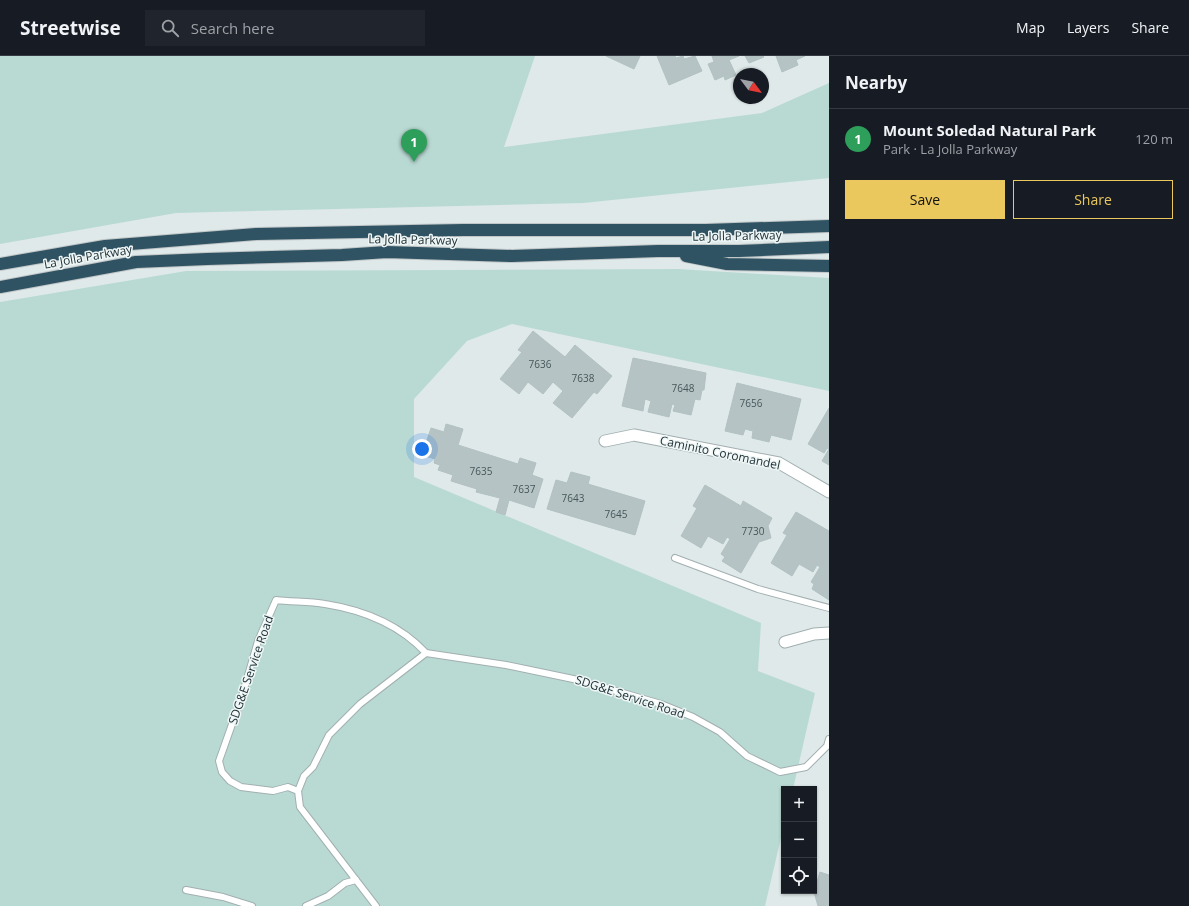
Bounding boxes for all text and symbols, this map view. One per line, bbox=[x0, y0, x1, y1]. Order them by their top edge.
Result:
search box bbox=[145, 10, 425, 46]
text: Streetwise bbox=[20, 15, 121, 41]
icon: search bbox=[159, 17, 181, 39]
text: Search here bbox=[191, 18, 274, 38]
text: Map bbox=[1016, 18, 1045, 37]
text: Layers bbox=[1067, 18, 1109, 37]
text: Share bbox=[1131, 18, 1169, 37]
north arrow bbox=[733, 68, 769, 104]
text: Nearby bbox=[845, 71, 907, 94]
text: Mount Soledad Natural Park bbox=[883, 120, 1096, 140]
pin: 1 bbox=[401, 129, 427, 162]
text: 1 bbox=[854, 130, 862, 148]
text: 120 m bbox=[1135, 130, 1173, 148]
text: Park · La Jolla Parkway bbox=[883, 140, 1017, 158]
button: Save bbox=[845, 180, 1005, 219]
button: Share bbox=[1013, 180, 1173, 219]
street label: La Jolla Parkway bbox=[692, 226, 783, 245]
street label: La Jolla Parkway bbox=[368, 230, 459, 249]
street label: La Jolla Parkway bbox=[42, 240, 134, 273]
house number: 7636 bbox=[529, 357, 552, 371]
house number: 7638 bbox=[572, 371, 595, 385]
house number: 7648 bbox=[672, 381, 695, 395]
house number: 7656 bbox=[740, 396, 763, 410]
street label: Caminito Coromandel bbox=[658, 431, 782, 474]
your location bbox=[412, 439, 432, 459]
house number: 7635 bbox=[470, 464, 493, 478]
house number: 7637 bbox=[513, 482, 536, 496]
house number: 7643 bbox=[562, 491, 585, 505]
house number: 7645 bbox=[605, 507, 628, 521]
house number: 7730 bbox=[742, 524, 765, 538]
street label: SDG&E Service Road bbox=[224, 613, 277, 727]
street label: SDG&E Service Road bbox=[573, 671, 687, 722]
map controls bbox=[781, 786, 817, 894]
button: + bbox=[781, 786, 817, 822]
button: − bbox=[781, 822, 817, 858]
button: locate bbox=[781, 858, 817, 894]

